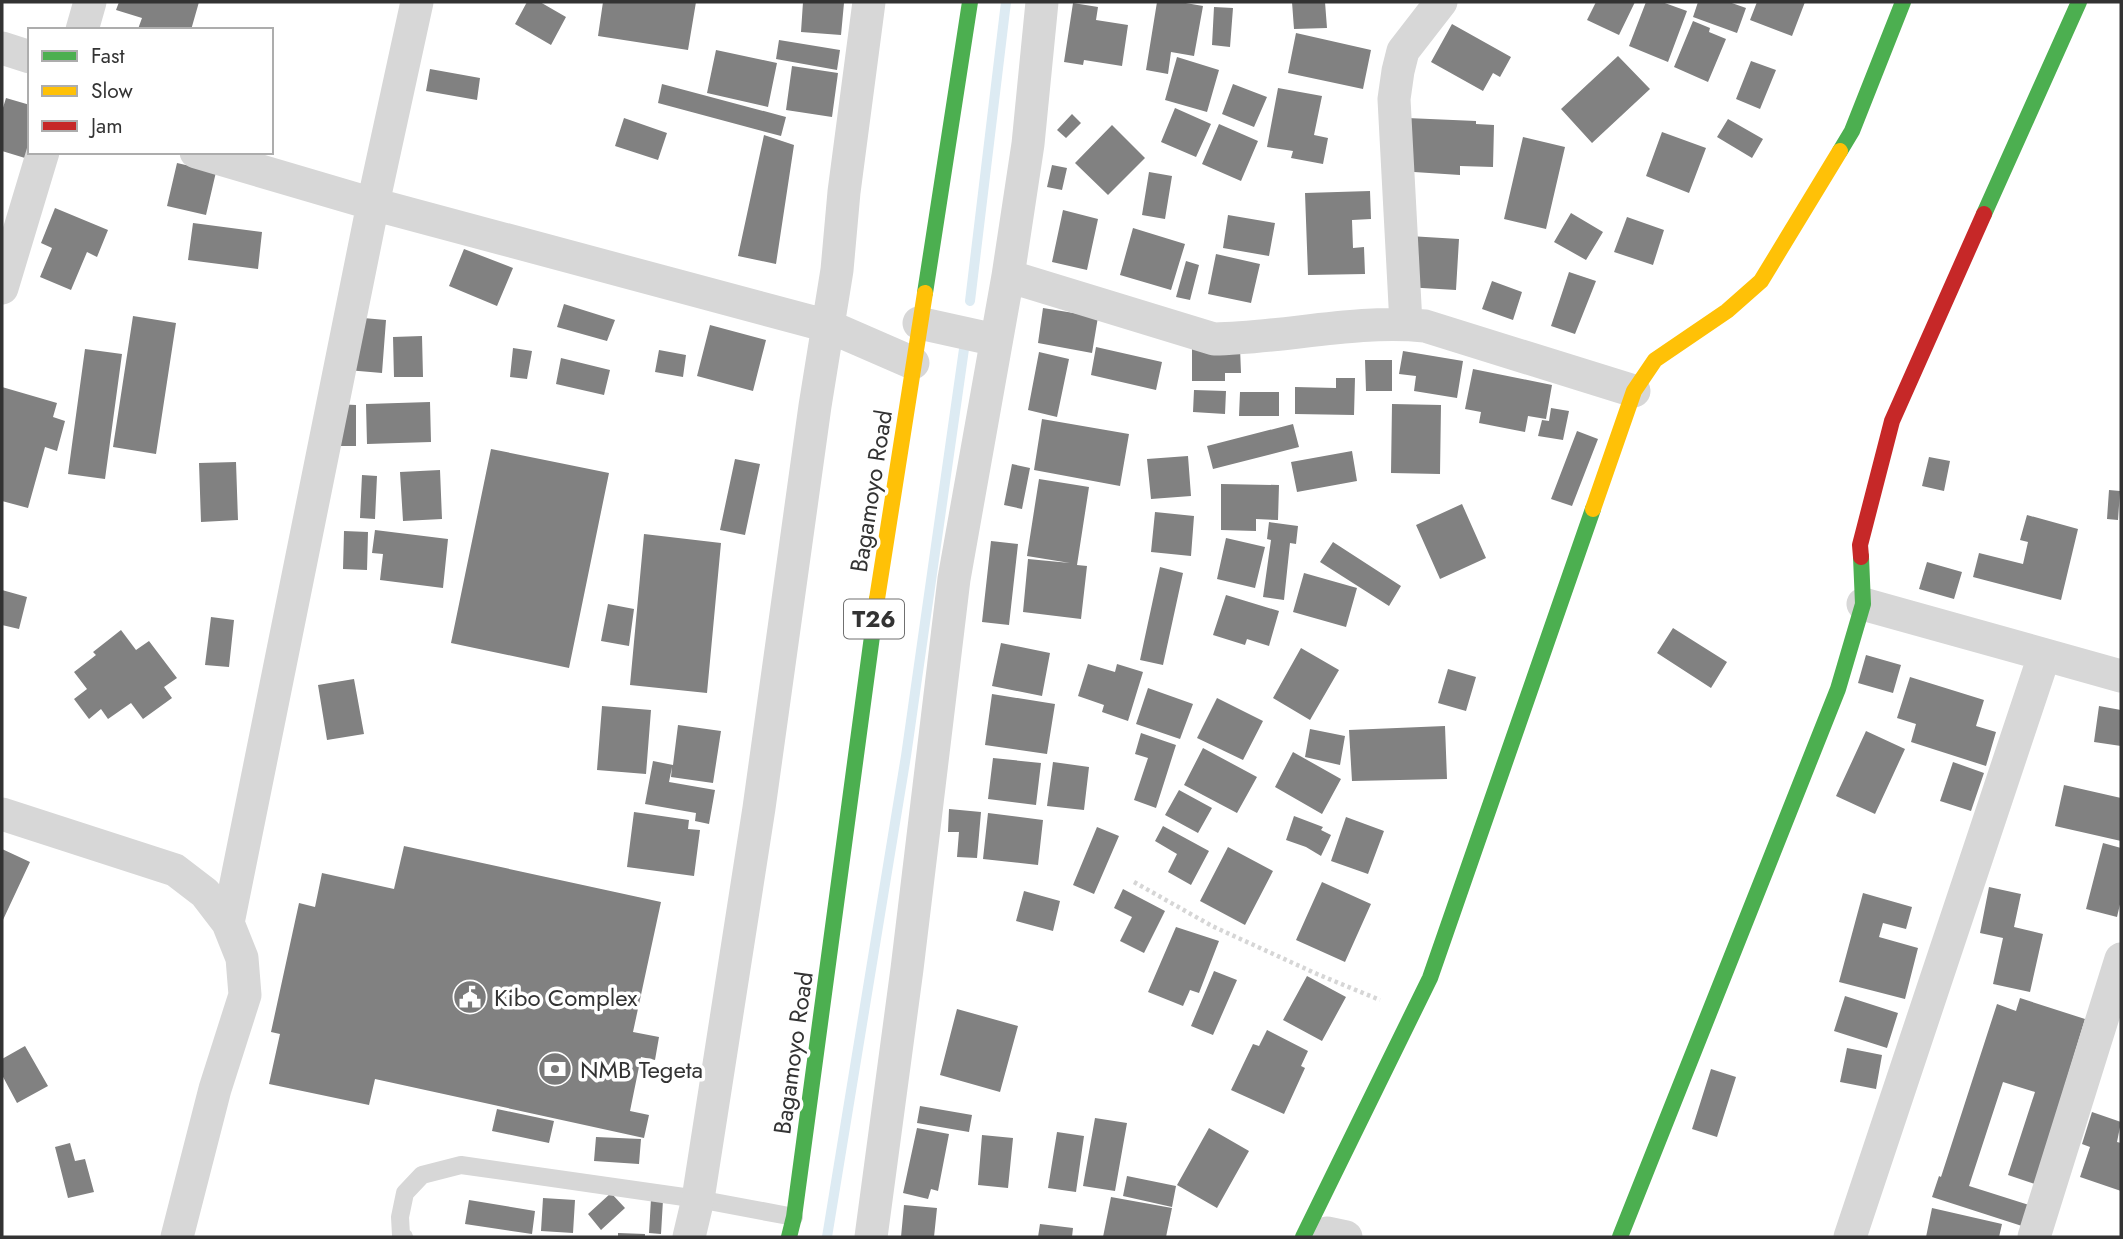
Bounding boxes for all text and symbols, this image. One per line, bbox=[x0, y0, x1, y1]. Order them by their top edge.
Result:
legend bbox=[28, 28, 273, 154]
text: Fast bbox=[91, 41, 124, 71]
text: Slow bbox=[91, 76, 133, 106]
text: Jam bbox=[88, 111, 123, 141]
street label: Bagamoyo Road bbox=[841, 407, 901, 575]
road number: T26 bbox=[844, 600, 904, 638]
street label: Bagamoyo Road bbox=[764, 969, 822, 1137]
public building icon: Kibo Complex bbox=[451, 978, 489, 1016]
place label: Kibo Complex bbox=[494, 980, 638, 1015]
bank icon: NMB Tegeta bbox=[536, 1050, 574, 1088]
place label: NMB Tegeta bbox=[580, 1052, 703, 1087]

